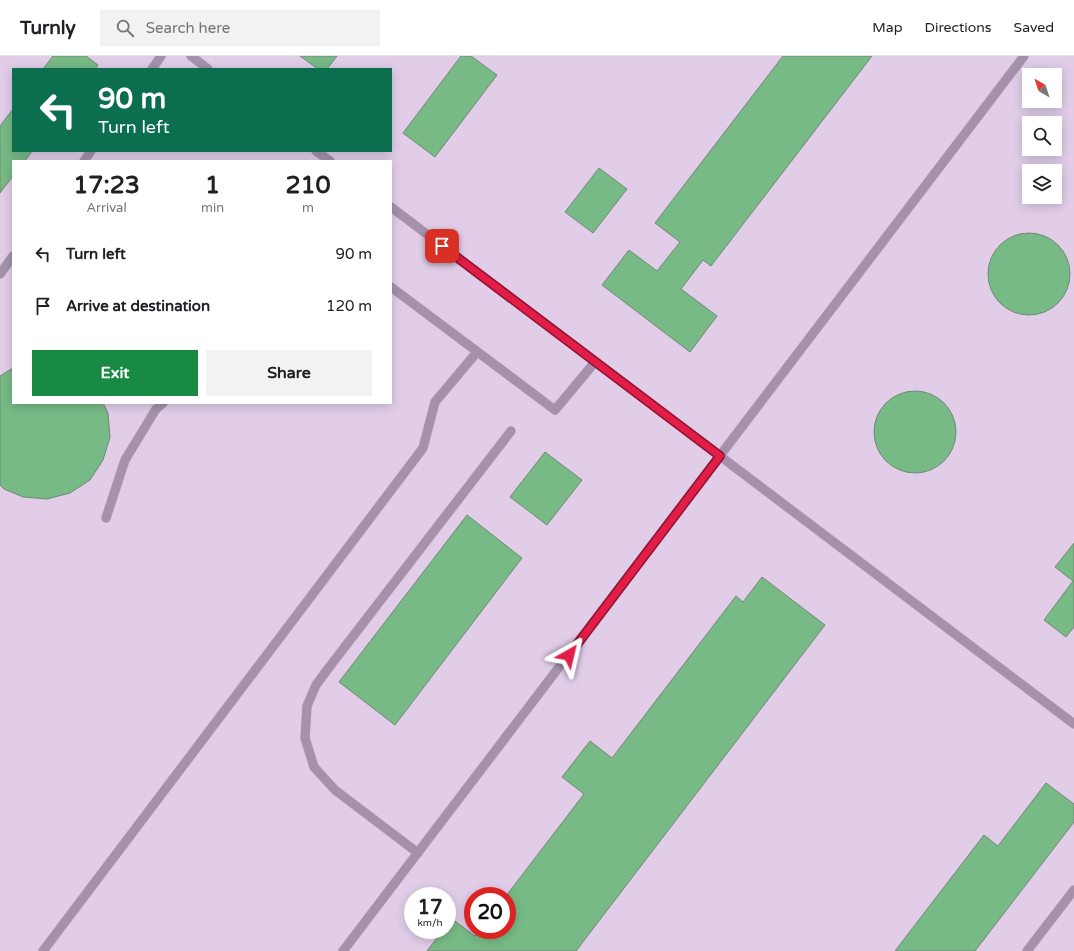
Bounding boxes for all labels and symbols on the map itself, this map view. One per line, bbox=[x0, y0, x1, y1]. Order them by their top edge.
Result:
north arrow bbox=[1022, 68, 1062, 108]
pin bbox=[425, 229, 459, 263]
position arrow bbox=[548, 634, 590, 676]
speed limit sign: 20 bbox=[464, 887, 516, 939]

